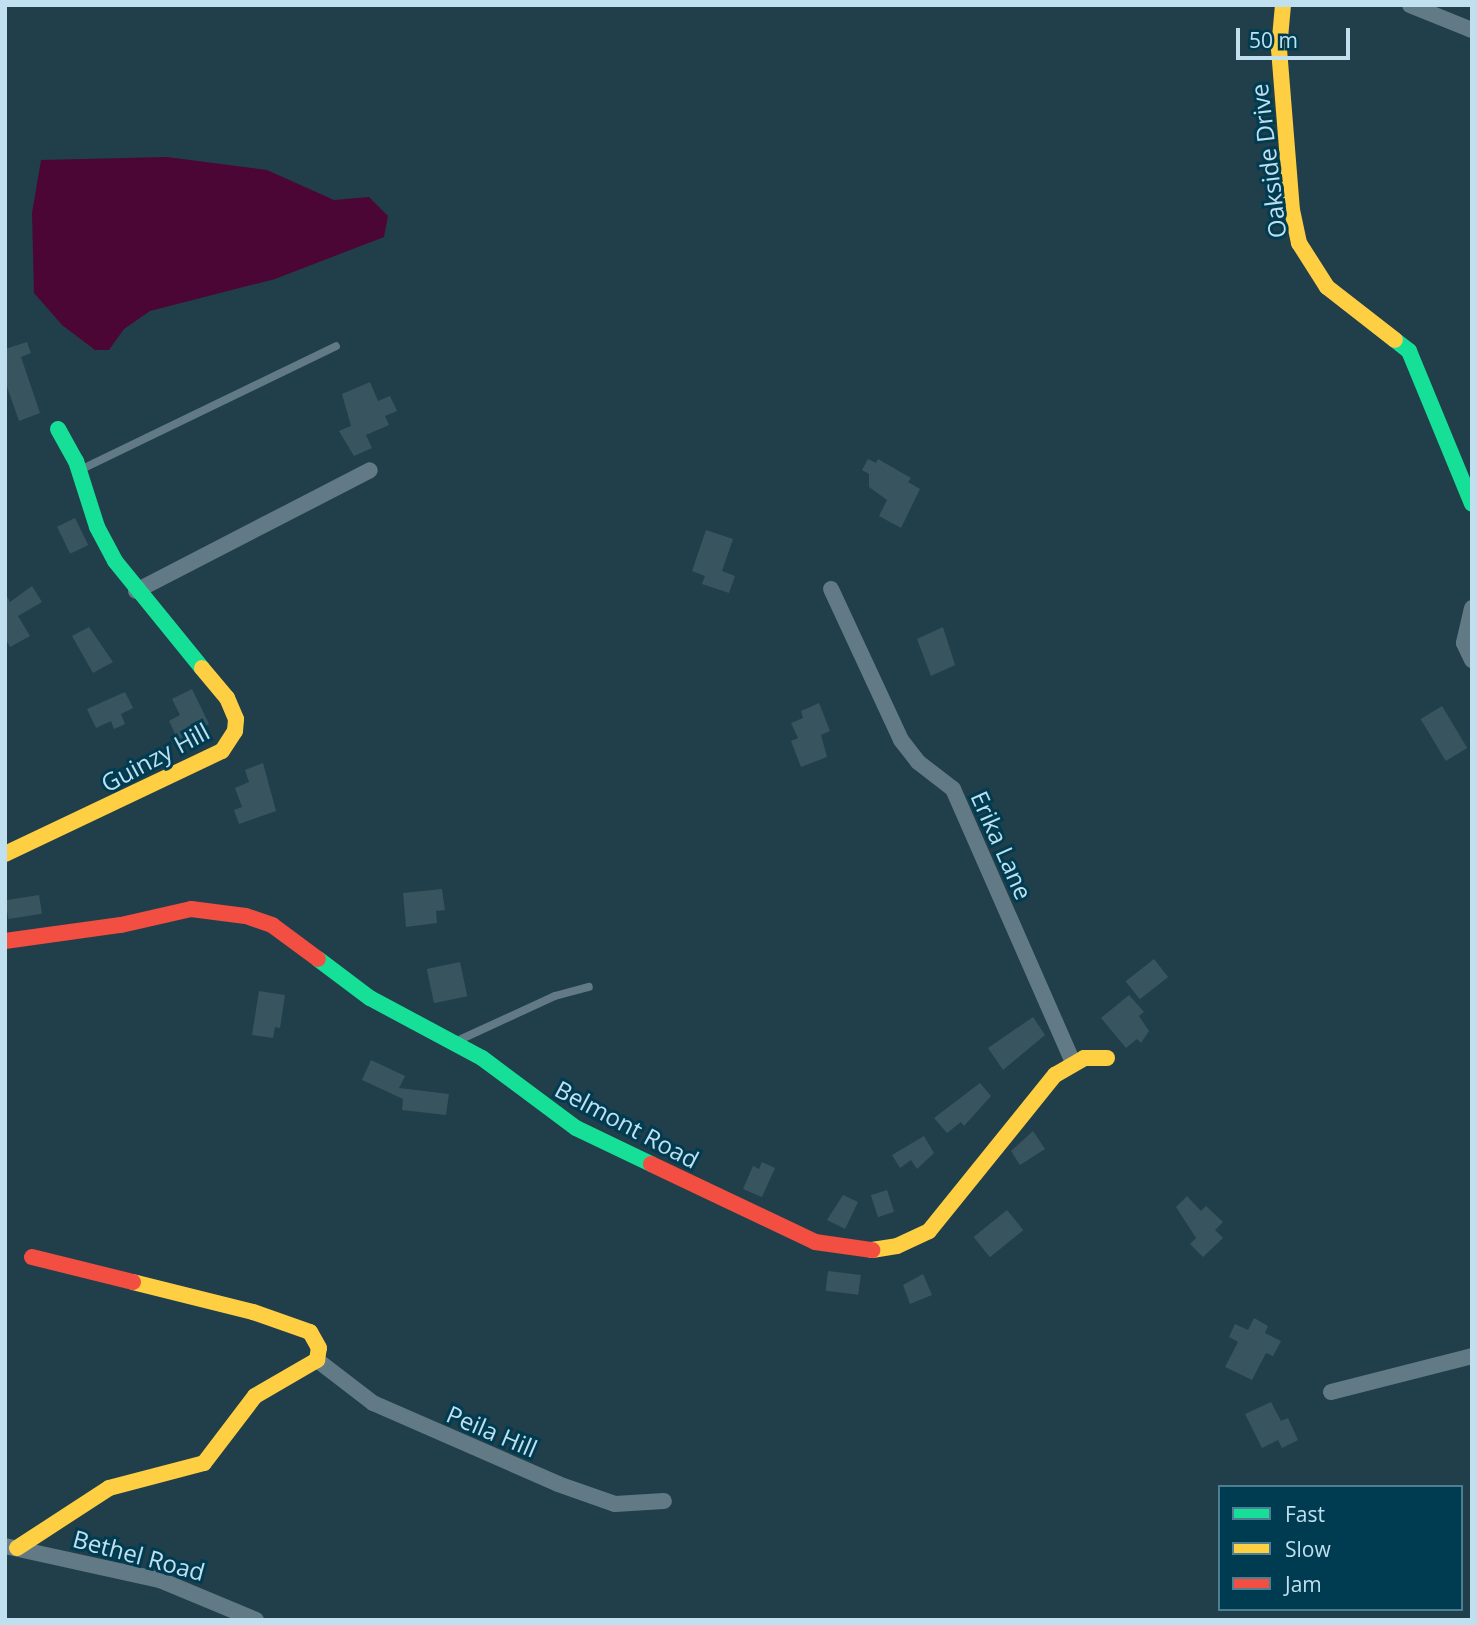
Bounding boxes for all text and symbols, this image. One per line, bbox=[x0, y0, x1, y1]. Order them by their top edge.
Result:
scale bar bbox=[1239, 14, 1353, 58]
text: 50 m bbox=[1249, 26, 1298, 54]
street label: Oakside Drive bbox=[1244, 82, 1292, 240]
street label: Guinzy Hill bbox=[96, 717, 214, 797]
street label: Erika Lane bbox=[965, 786, 1039, 904]
street label: Belmont Road bbox=[550, 1074, 704, 1174]
street label: Peila Hill bbox=[442, 1399, 542, 1463]
legend bbox=[1218, 1485, 1463, 1611]
text: Fast bbox=[1285, 1500, 1325, 1528]
street label: Bethel Road bbox=[70, 1524, 208, 1586]
text: Slow bbox=[1285, 1535, 1331, 1563]
text: Jam bbox=[1285, 1570, 1322, 1598]

